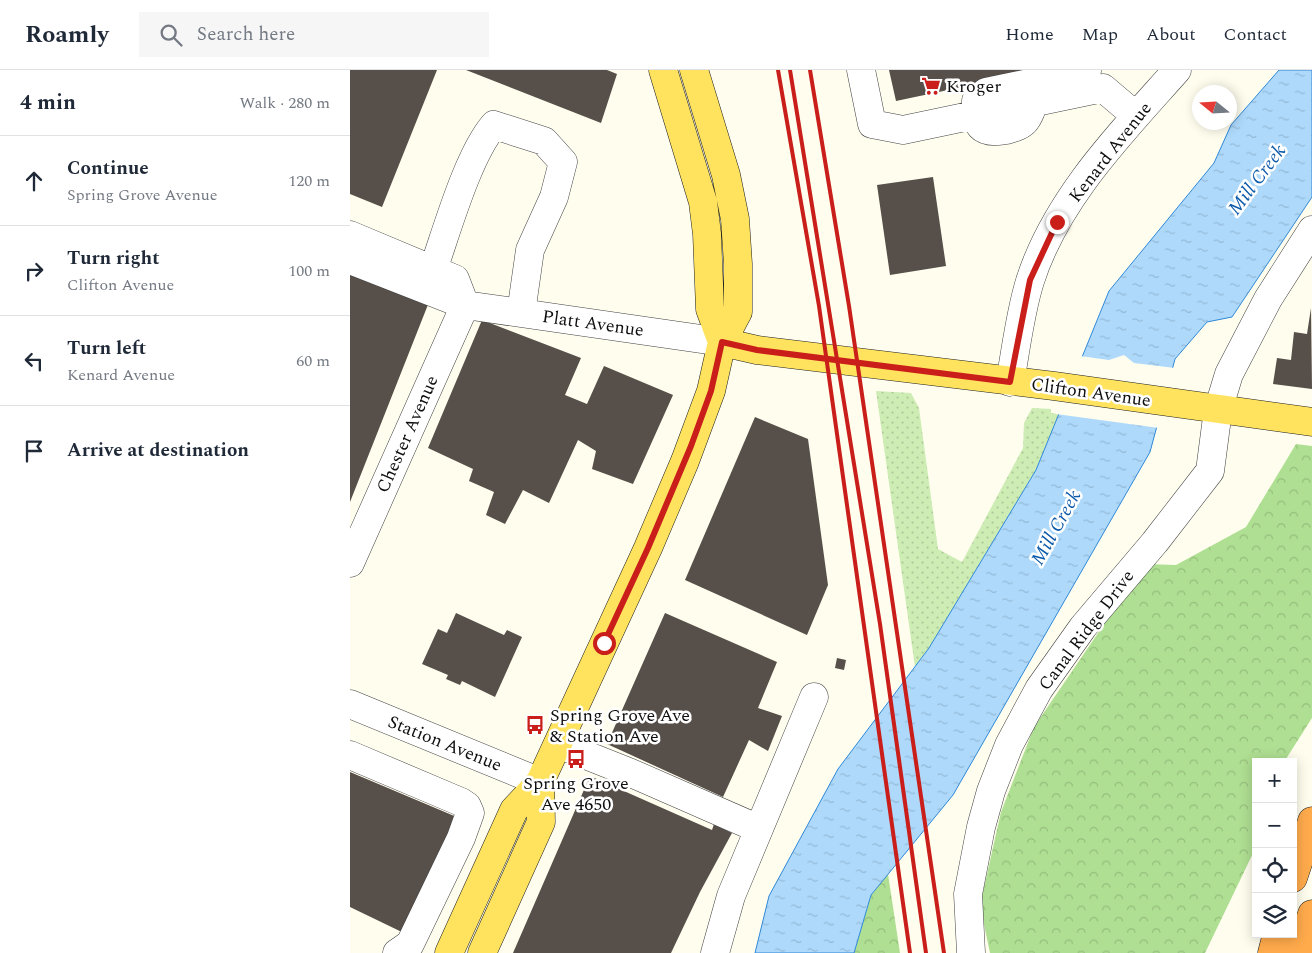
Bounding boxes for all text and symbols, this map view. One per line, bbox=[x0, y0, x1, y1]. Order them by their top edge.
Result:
search box bbox=[139, 12, 489, 57]
text: Roamly bbox=[25, 17, 109, 53]
text: Search here bbox=[197, 20, 295, 49]
icon: search bbox=[157, 21, 185, 49]
text: Home bbox=[1005, 21, 1054, 48]
text: Map bbox=[1082, 21, 1118, 48]
text: About bbox=[1146, 21, 1196, 48]
text: Contact bbox=[1224, 21, 1287, 48]
place label: Kroger bbox=[946, 73, 1001, 100]
supermarket icon: Kroger bbox=[920, 75, 942, 97]
north arrow bbox=[1192, 85, 1237, 130]
text: 4 min bbox=[20, 87, 76, 119]
text: Walk · 280 m bbox=[239, 91, 330, 115]
street label: Kenard Avenue bbox=[1062, 96, 1158, 209]
water label: Mill Creek bbox=[1221, 138, 1293, 221]
text: Continue bbox=[67, 154, 149, 183]
icon: ahead bbox=[20, 167, 48, 195]
text: 120 m bbox=[288, 169, 330, 193]
text: Spring Grove Avenue bbox=[67, 183, 217, 207]
route end bbox=[1046, 211, 1069, 234]
text: Turn right bbox=[67, 244, 160, 273]
icon: right bbox=[20, 257, 48, 285]
text: 100 m bbox=[288, 259, 330, 283]
text: Clifton Avenue bbox=[67, 273, 174, 297]
street label: Platt Avenue bbox=[540, 303, 645, 344]
text: Turn left bbox=[67, 334, 146, 363]
icon: left bbox=[20, 347, 48, 375]
text: 60 m bbox=[296, 349, 330, 373]
text: Kenard Avenue bbox=[67, 363, 175, 387]
street label: Chester Avenue bbox=[369, 371, 445, 497]
street label: Clifton Avenue bbox=[1029, 371, 1153, 414]
text: Arrive at destination bbox=[67, 436, 249, 465]
icon: arrive bbox=[20, 437, 48, 465]
water label: Mill Creek bbox=[1024, 485, 1089, 571]
street label: Canal Ridge Drive bbox=[1032, 564, 1141, 696]
route start bbox=[593, 632, 616, 655]
place label: Spring Grove Ave & Station Ave bbox=[550, 702, 690, 750]
street label: Station Avenue bbox=[384, 708, 506, 779]
bus stop icon: Spring Grove Ave & Station Ave bbox=[524, 714, 546, 736]
bus stop icon: Spring Grove Ave 4650 bbox=[565, 748, 587, 770]
map controls bbox=[1252, 758, 1297, 938]
button: + bbox=[1252, 758, 1297, 803]
place label: Spring Grove Ave 4650 bbox=[523, 770, 629, 818]
button: − bbox=[1252, 803, 1297, 848]
button: locate bbox=[1252, 848, 1297, 893]
button: layers bbox=[1252, 893, 1297, 938]

